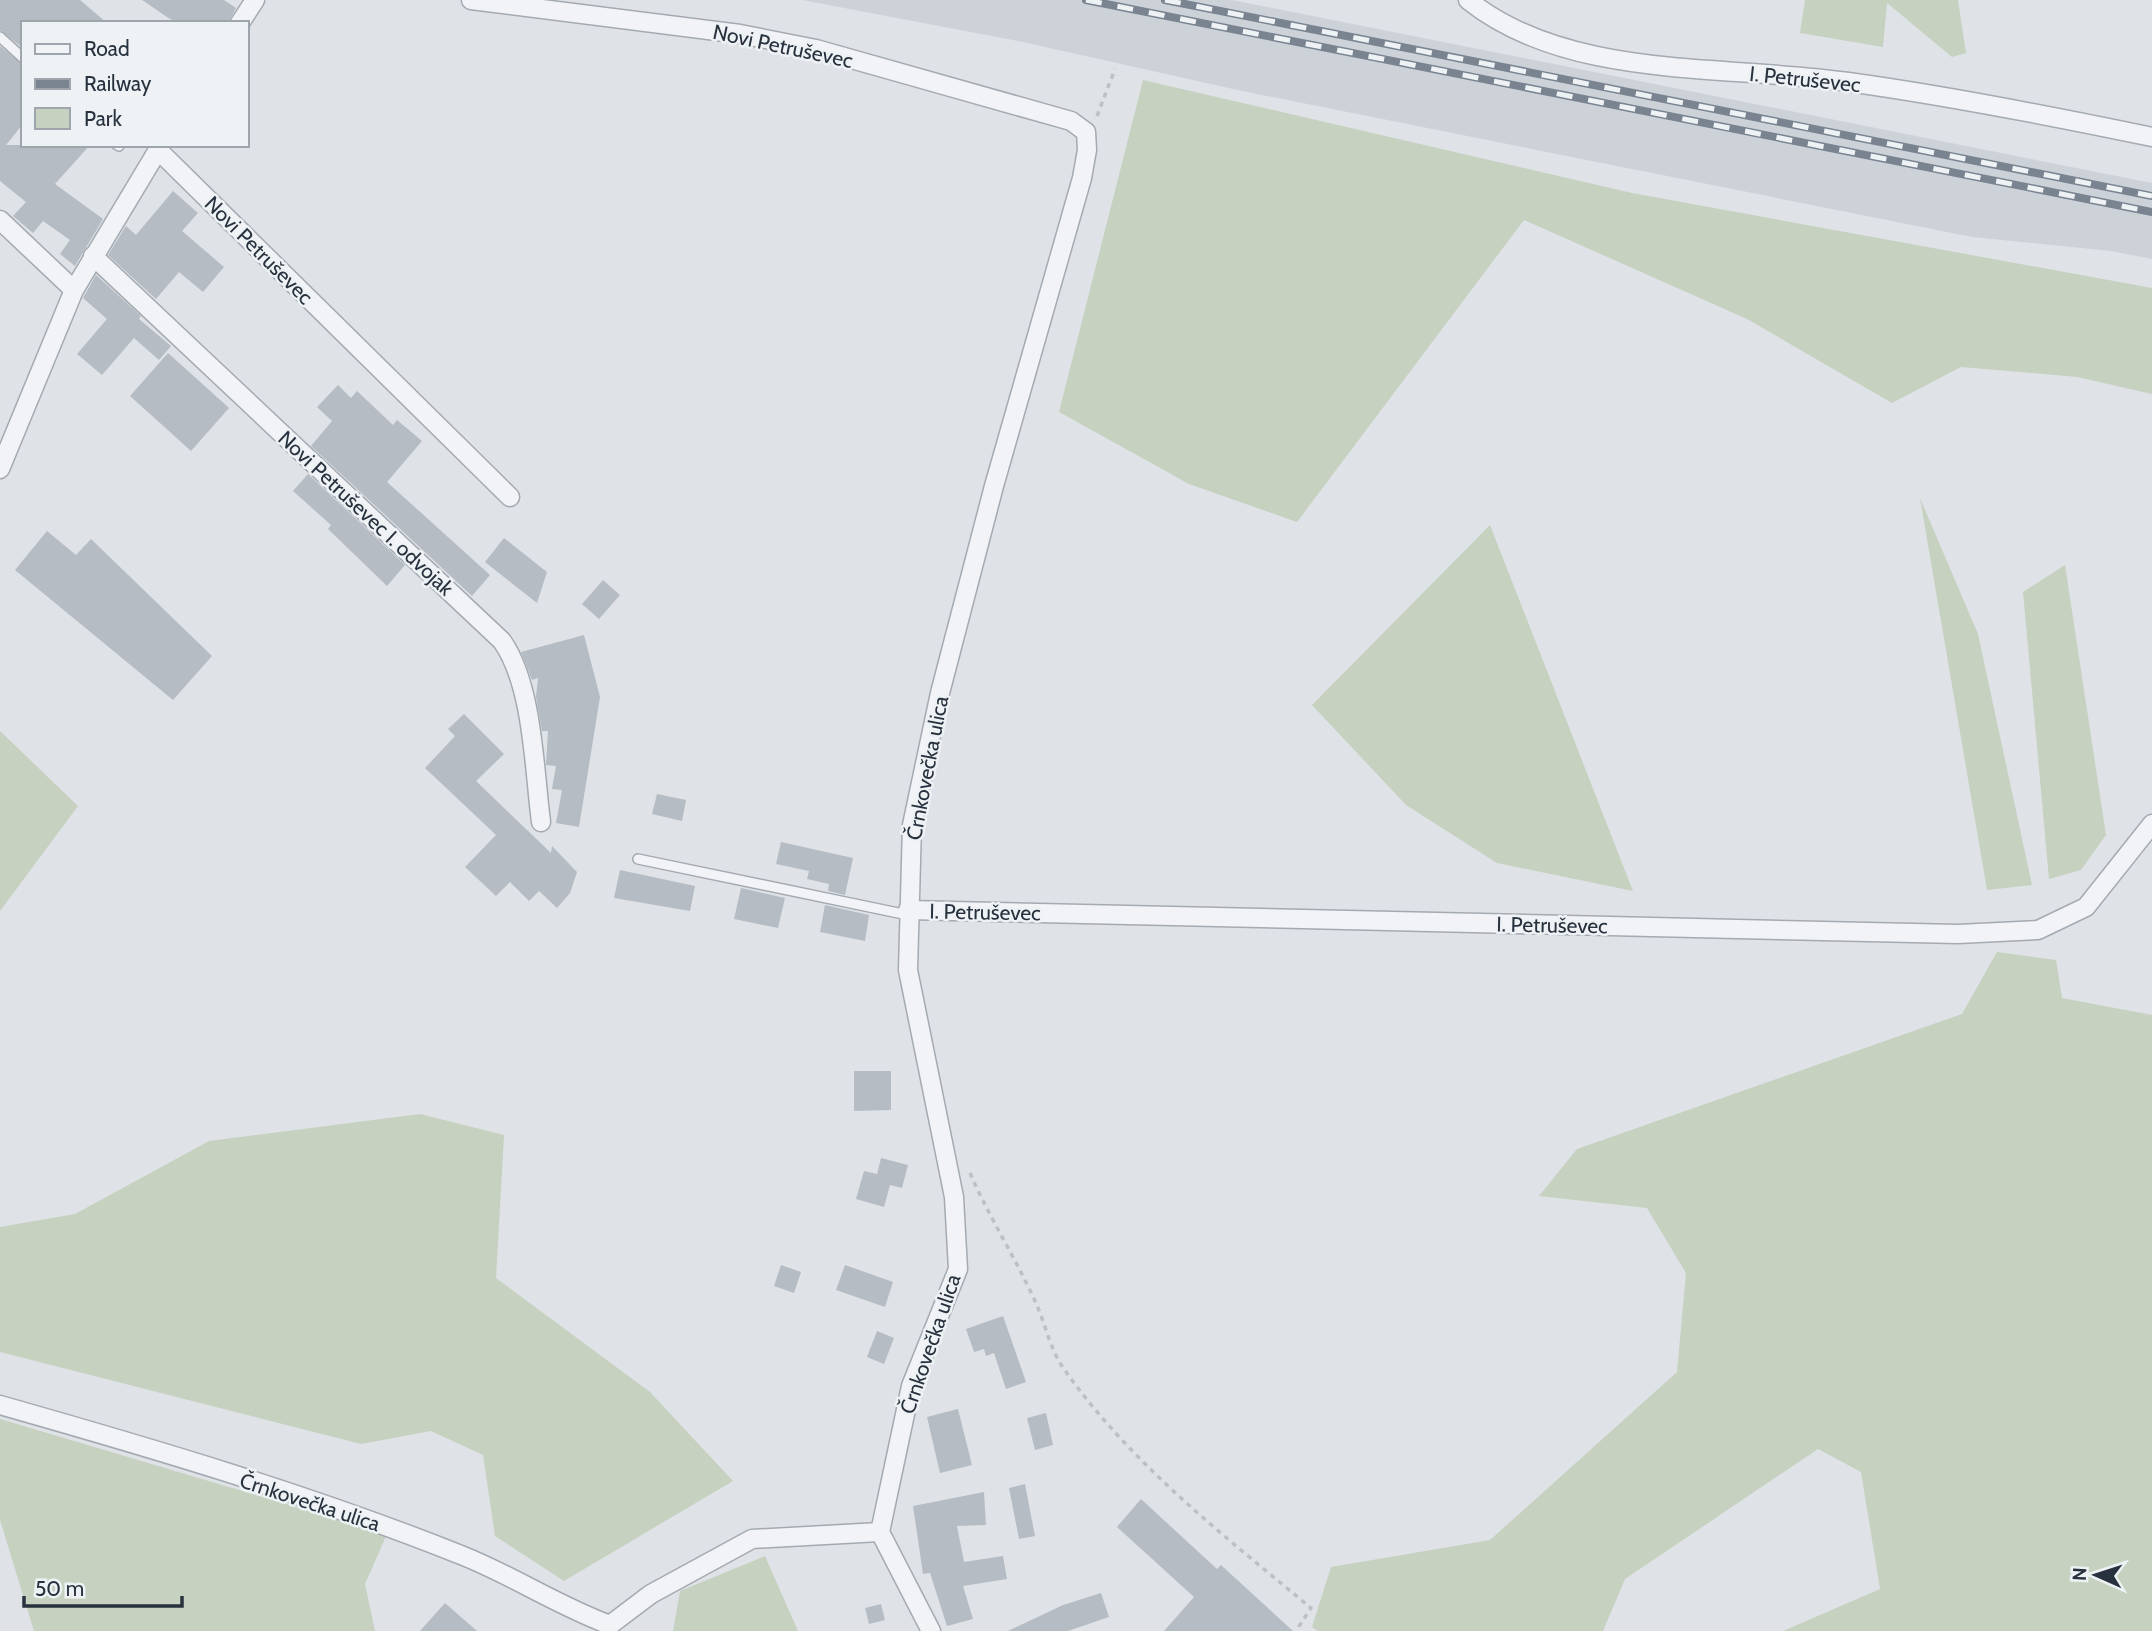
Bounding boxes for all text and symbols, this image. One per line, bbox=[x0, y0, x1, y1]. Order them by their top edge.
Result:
street label: Novi Petruševec bbox=[711, 19, 855, 73]
legend bbox=[21, 21, 248, 147]
text: Road bbox=[84, 36, 130, 61]
street label: I. Petruševec bbox=[1748, 61, 1862, 97]
text: Railway bbox=[84, 71, 152, 96]
text: Park bbox=[84, 106, 122, 131]
street label: Novi Petruševec bbox=[200, 191, 318, 309]
street label: Novi Petruševec I. odvojak bbox=[273, 425, 459, 602]
street label: Črnkovečka ulica bbox=[901, 694, 953, 842]
street label: I. Petruševec bbox=[929, 899, 1041, 925]
street label: I. Petruševec bbox=[1496, 912, 1608, 938]
street label: Črnkovečka ulica bbox=[894, 1271, 966, 1417]
street label: Črnkovečka ulica bbox=[237, 1468, 383, 1536]
north arrow bbox=[2061, 1540, 2131, 1610]
scale bar bbox=[24, 1564, 182, 1608]
text: N bbox=[2068, 1567, 2091, 1581]
text: 50 m bbox=[35, 1576, 84, 1601]

